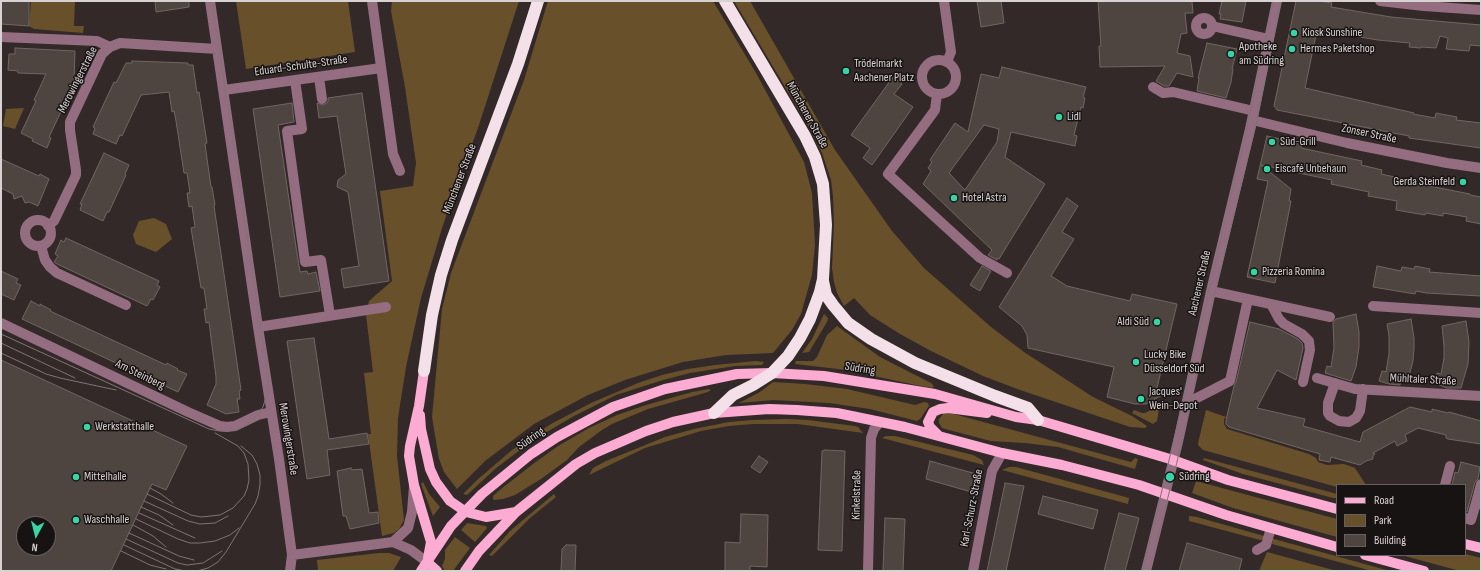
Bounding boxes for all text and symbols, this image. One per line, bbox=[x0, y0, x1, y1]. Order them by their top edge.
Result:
place label: Kiosk Sunshine bbox=[1302, 26, 1362, 40]
marker: Kiosk Sunshine bbox=[1289, 28, 1299, 38]
place label: Apotheke am Südring bbox=[1239, 40, 1284, 68]
place label: Hermes Paketshop bbox=[1300, 42, 1375, 56]
street label: Merowingerstraße bbox=[55, 44, 101, 116]
marker: Hermes Paketshop bbox=[1287, 44, 1297, 54]
marker: Apotheke am Südring bbox=[1226, 49, 1236, 59]
street label: Eduard-Schulte-Straße bbox=[254, 52, 348, 80]
place label: Trödelmarkt Aachener Platz bbox=[854, 57, 914, 85]
marker: Trödelmarkt Aachener Platz bbox=[841, 66, 851, 76]
street label: Münchener Straße bbox=[783, 79, 831, 151]
place label: Lidl bbox=[1067, 110, 1081, 124]
marker: Lidl bbox=[1054, 112, 1064, 122]
street label: Zonser Straße bbox=[1340, 121, 1398, 147]
place label: Süd-Grill bbox=[1280, 135, 1316, 149]
marker: Süd-Grill bbox=[1267, 137, 1277, 147]
street label: Münchener Straße bbox=[440, 142, 480, 216]
place label: Eiscafé Unbehaun bbox=[1275, 162, 1346, 176]
marker: Eiscafé Unbehaun bbox=[1262, 164, 1272, 174]
place label: Gerda Steinfeld bbox=[1393, 175, 1455, 189]
marker: Gerda Steinfeld bbox=[1458, 177, 1468, 187]
place label: Hotel Astra bbox=[962, 191, 1007, 205]
marker: Hotel Astra bbox=[949, 193, 959, 203]
street label: Aachener Straße bbox=[1186, 249, 1214, 317]
place label: Pizzeria Romina bbox=[1262, 265, 1325, 279]
marker: Pizzeria Romina bbox=[1249, 267, 1259, 277]
place label: Aldi Süd bbox=[1117, 315, 1149, 329]
marker: Aldi Süd bbox=[1152, 317, 1162, 327]
place label: Lucky Bike Düsseldorf Süd bbox=[1144, 348, 1205, 376]
street label: Am Steinberg bbox=[113, 357, 167, 393]
marker: Lucky Bike Düsseldorf Süd bbox=[1131, 357, 1141, 367]
street label: Südring bbox=[844, 359, 876, 379]
street label: Mühltaler Straße bbox=[1389, 371, 1457, 389]
place label: Jacques' Wein-Depot bbox=[1149, 385, 1198, 413]
marker: Jacques' Wein-Depot bbox=[1136, 394, 1146, 404]
street label: Merowingerstraße bbox=[275, 402, 301, 476]
place label: Werkstatthalle bbox=[95, 420, 154, 434]
marker: Werkstatthalle bbox=[82, 422, 92, 432]
street label: Südring bbox=[514, 424, 548, 454]
street label: Karl-Schurz-Straße bbox=[957, 468, 987, 548]
place label: Mittelhalle bbox=[84, 470, 127, 484]
street label: Kinkelstraße bbox=[849, 470, 865, 520]
place label: Südring bbox=[1179, 470, 1210, 484]
marker: Südring bbox=[1164, 471, 1176, 483]
marker: Mittelhalle bbox=[71, 472, 81, 482]
legend bbox=[1336, 484, 1466, 556]
text: Road bbox=[1374, 493, 1394, 508]
place label: Waschhalle bbox=[84, 513, 129, 527]
text: Park bbox=[1374, 513, 1392, 528]
marker: Waschhalle bbox=[71, 515, 81, 525]
north arrow bbox=[16, 516, 56, 556]
text: Building bbox=[1374, 533, 1406, 548]
text: N bbox=[31, 541, 38, 554]

